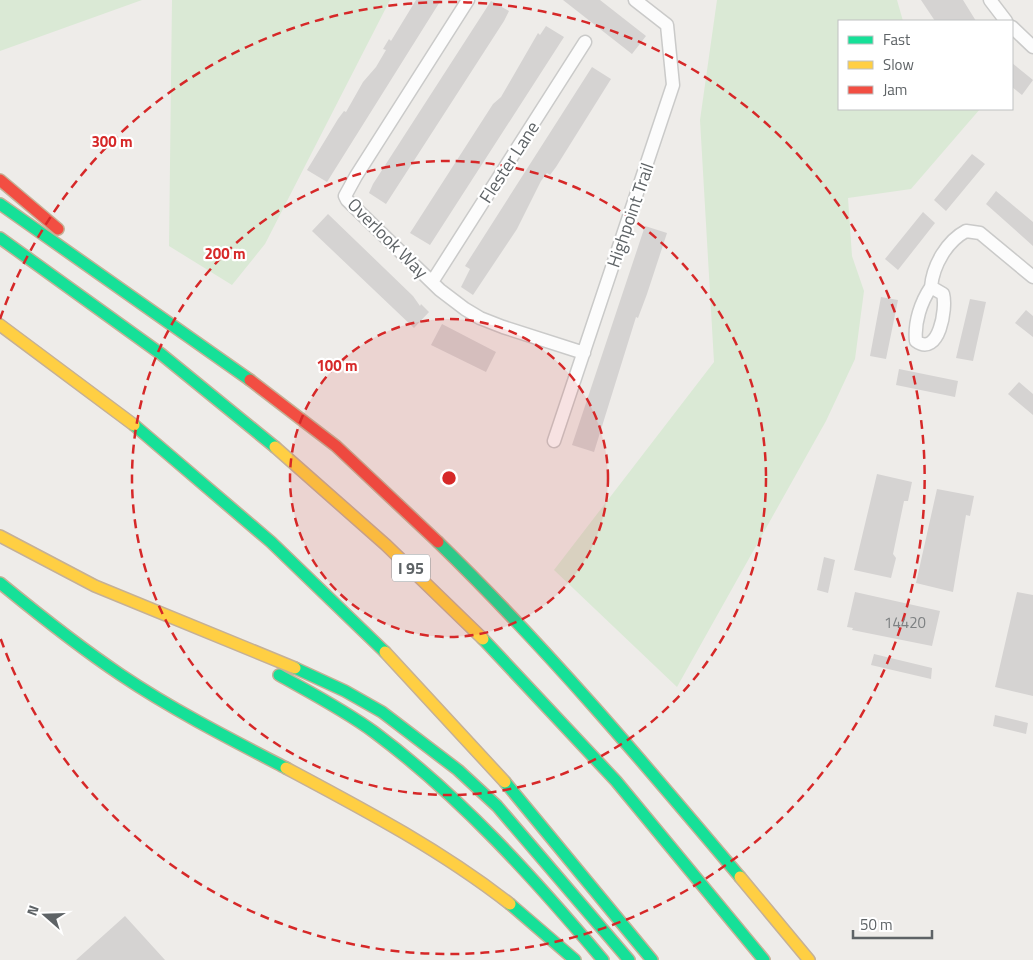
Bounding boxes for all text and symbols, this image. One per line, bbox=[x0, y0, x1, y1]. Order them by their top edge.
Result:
legend bbox=[838, 20, 1013, 110]
text: Fast bbox=[883, 28, 911, 51]
text: Slow bbox=[883, 53, 914, 76]
text: Jam bbox=[883, 78, 907, 101]
street label: Flester Lane bbox=[472, 116, 546, 208]
text: 300 m bbox=[91, 130, 133, 153]
street label: Highpoint Trail bbox=[599, 159, 661, 271]
street label: Overlook Way bbox=[341, 191, 435, 285]
text: 200 m bbox=[204, 242, 246, 265]
text: 100 m bbox=[316, 354, 358, 377]
centre of rings bbox=[440, 469, 458, 487]
road number: I 95 bbox=[392, 554, 430, 582]
house number: 14420 bbox=[884, 611, 926, 634]
north arrow bbox=[20, 890, 70, 940]
text: N bbox=[21, 902, 44, 919]
scale bar bbox=[853, 908, 932, 940]
text: 50 m bbox=[860, 913, 893, 936]

